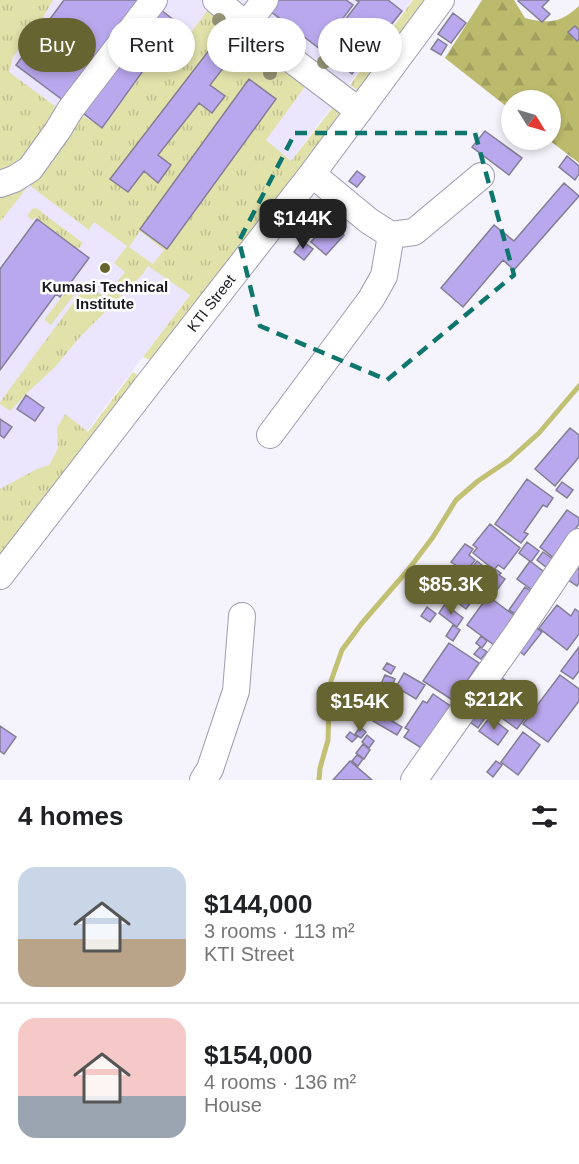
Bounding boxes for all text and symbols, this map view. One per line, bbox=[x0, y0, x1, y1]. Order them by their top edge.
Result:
chip: Buy bbox=[18, 18, 96, 72]
chip: Rent bbox=[108, 18, 195, 72]
chip: Filters bbox=[207, 18, 306, 72]
chip: New bbox=[318, 18, 402, 72]
north arrow bbox=[501, 90, 561, 150]
map controls bbox=[501, 90, 561, 150]
pin: $144K bbox=[261, 199, 345, 250]
text: $144K bbox=[274, 207, 332, 229]
marker: Kumasi Technical Institute bbox=[98, 261, 112, 275]
street label: KTI Street bbox=[184, 271, 239, 335]
place label: Kumasi Technical Institute bbox=[42, 278, 168, 312]
pin: $85.3K bbox=[402, 565, 500, 616]
text: $85.3K bbox=[419, 573, 483, 595]
pin: $212K bbox=[452, 680, 536, 731]
pin: $154K bbox=[318, 682, 402, 733]
text: $212K bbox=[465, 688, 523, 710]
text: $154K bbox=[331, 690, 389, 712]
icon: filters bbox=[528, 800, 561, 833]
text: 4 homes bbox=[18, 801, 124, 831]
text: $144,000 bbox=[204, 889, 312, 919]
icon: home bbox=[66, 891, 138, 963]
text: 3 rooms · 113 m² bbox=[204, 920, 355, 942]
text: KTI Street bbox=[204, 943, 294, 965]
text: $154,000 bbox=[204, 1040, 312, 1070]
icon: home bbox=[66, 1042, 138, 1114]
text: 4 rooms · 136 m² bbox=[204, 1071, 356, 1093]
text: House bbox=[204, 1094, 262, 1116]

